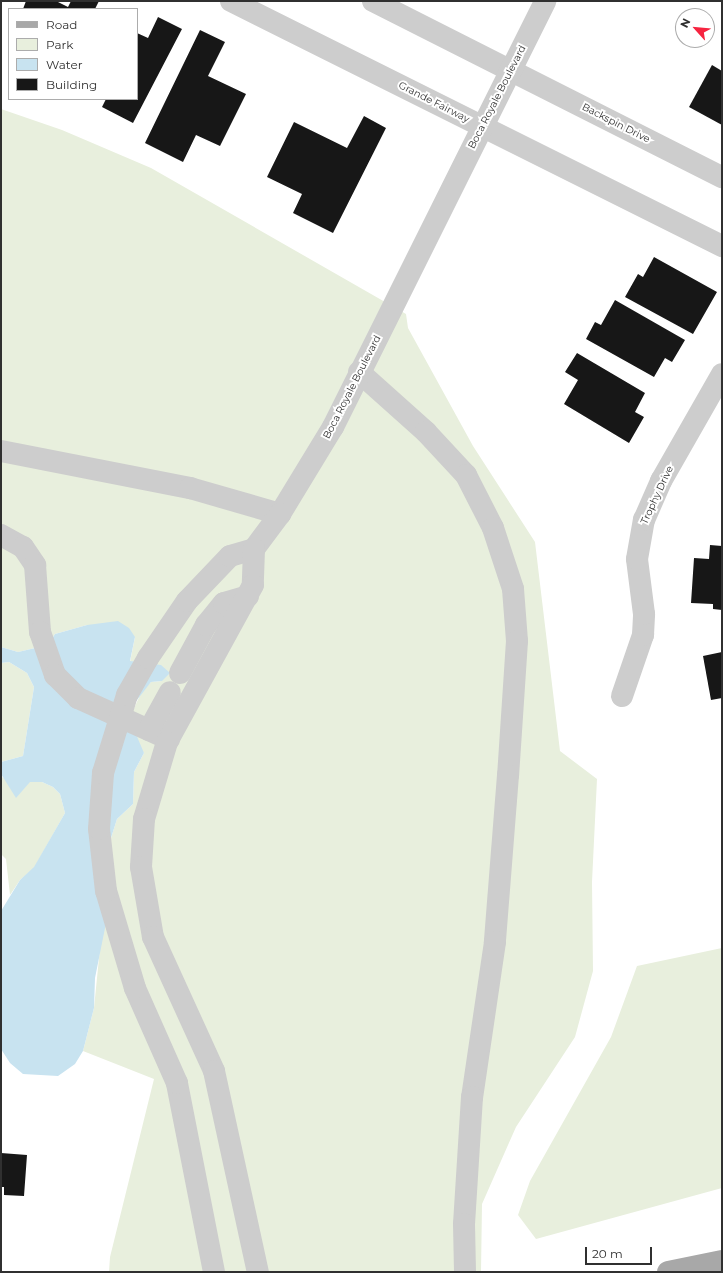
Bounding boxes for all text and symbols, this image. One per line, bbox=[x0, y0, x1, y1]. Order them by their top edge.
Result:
legend bbox=[8, 8, 138, 100]
north arrow bbox=[675, 8, 715, 48]
text: N bbox=[677, 16, 693, 30]
text: Road bbox=[46, 17, 77, 32]
text: Park bbox=[46, 37, 73, 52]
street label: Boca Royale Boulevard bbox=[466, 43, 528, 151]
text: Water bbox=[46, 57, 82, 72]
text: Building bbox=[46, 77, 97, 92]
street label: Grande Fairway bbox=[397, 79, 471, 125]
street label: Backspin Drive bbox=[580, 101, 652, 145]
street label: Boca Royale Boulevard bbox=[321, 333, 383, 441]
street label: Trophy Drive bbox=[638, 464, 676, 526]
scale bar bbox=[587, 1239, 654, 1265]
text: 20 m bbox=[592, 1246, 623, 1261]

